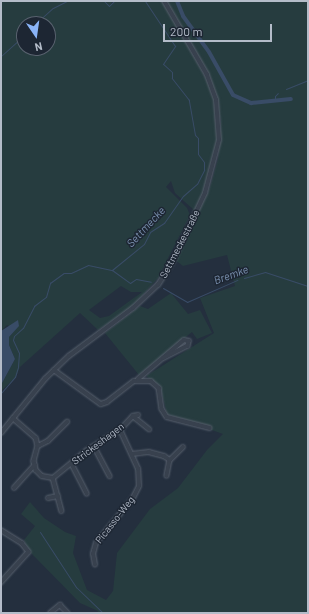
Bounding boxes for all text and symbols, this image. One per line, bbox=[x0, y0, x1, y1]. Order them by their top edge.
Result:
north arrow bbox=[16, 16, 56, 56]
scale bar bbox=[165, 16, 274, 42]
text: 200 m bbox=[170, 24, 202, 38]
text: N bbox=[34, 40, 44, 54]
water label: Settmecke bbox=[124, 204, 168, 250]
street label: Settmeckestraße bbox=[158, 208, 202, 280]
water label: Bremke bbox=[212, 263, 250, 287]
street label: Strickeshagen bbox=[70, 420, 126, 468]
street label: Picasso-Weg bbox=[93, 494, 137, 546]

